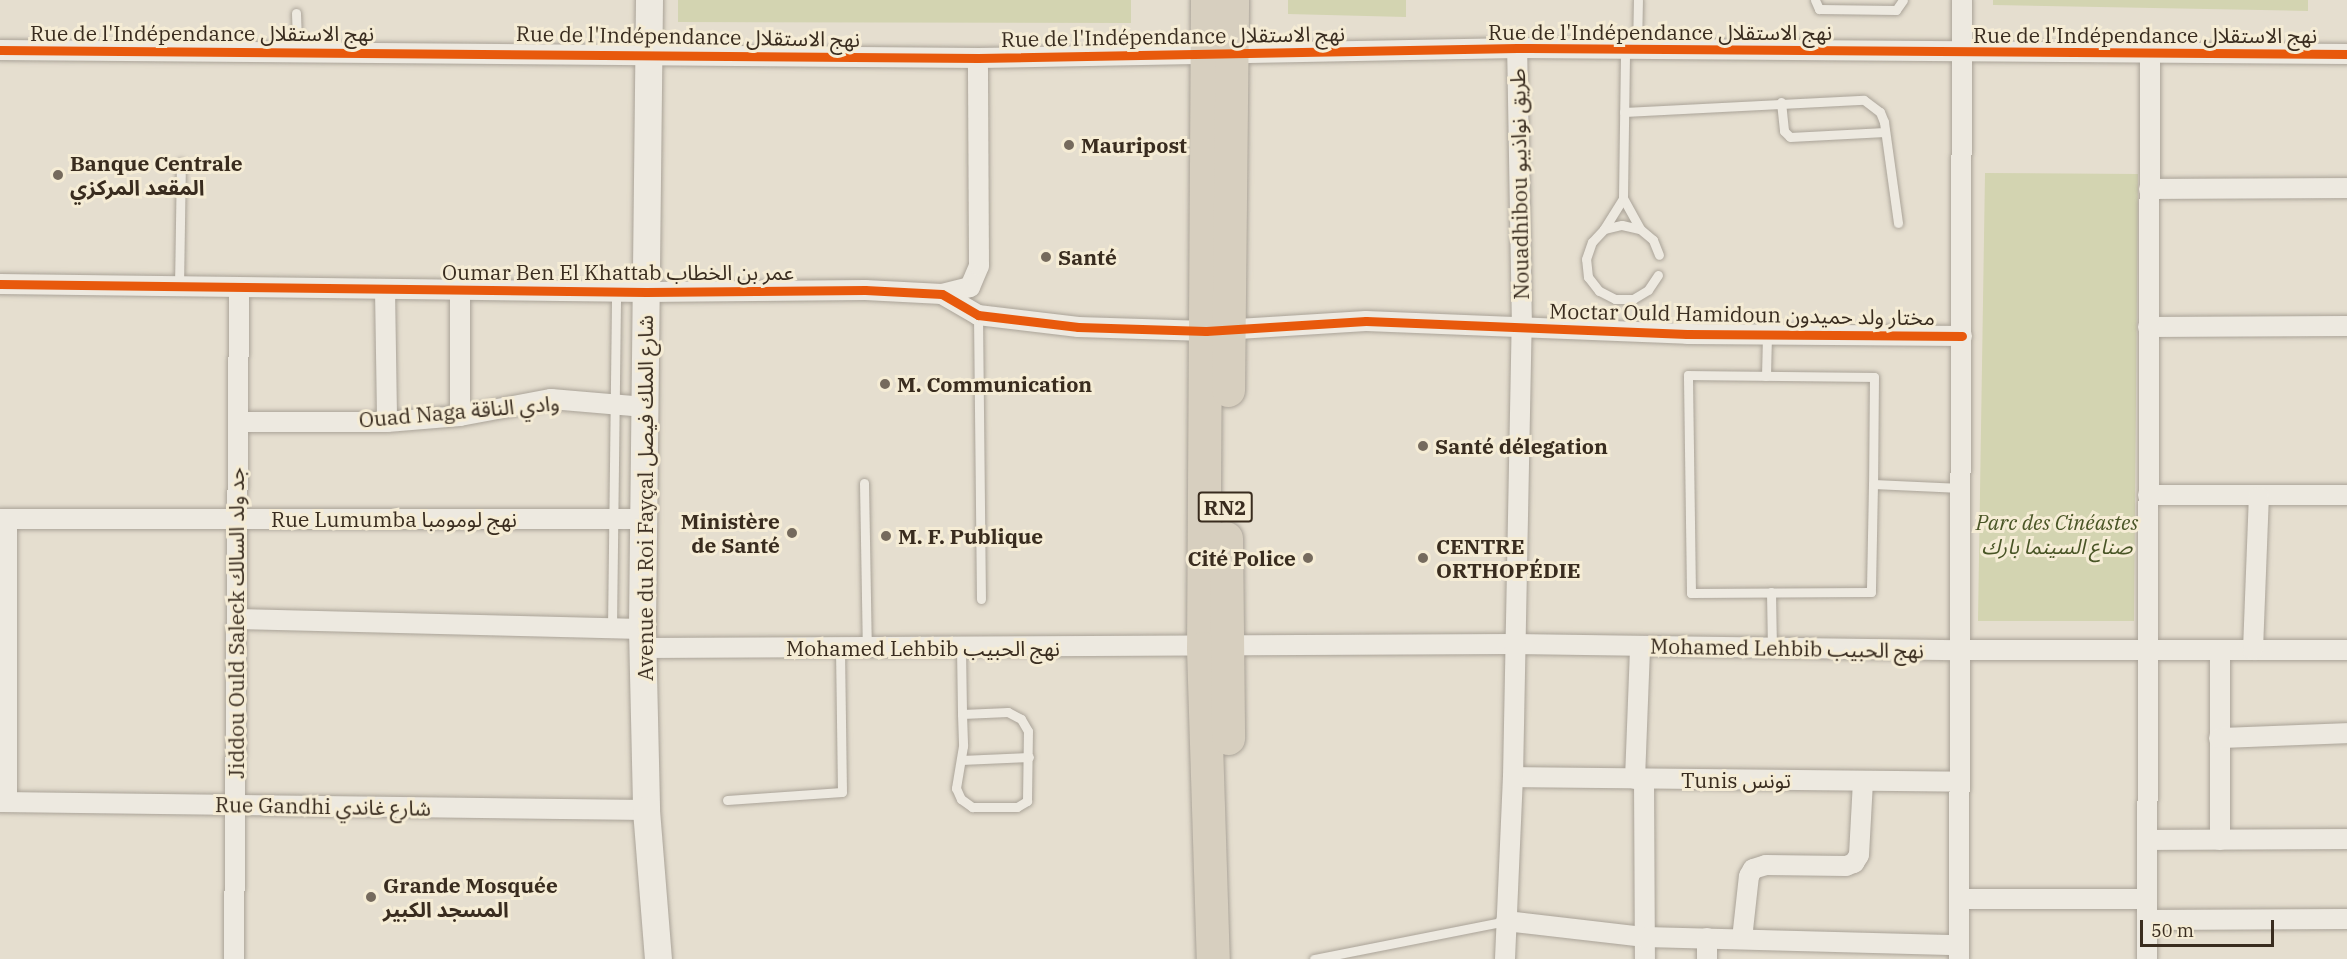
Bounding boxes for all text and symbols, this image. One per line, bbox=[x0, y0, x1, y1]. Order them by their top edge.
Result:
street label: Rue de l'Indépendance نهج الاستقلال bbox=[1488, 19, 1832, 45]
street label: Rue de l'Indépendance نهج الاستقلال bbox=[30, 20, 374, 46]
street label: Rue de l'Indépendance نهج الاستقلال bbox=[516, 20, 860, 52]
street label: Rue de l'Indépendance نهج الاستقلال bbox=[1001, 20, 1345, 52]
street label: Rue de l'Indépendance نهج الاستقلال bbox=[1973, 22, 2317, 48]
street label: Nouadhibou طريق نواذيبو bbox=[1504, 68, 1534, 300]
place label: Mauripost bbox=[1081, 132, 1187, 158]
marker: Mauripost bbox=[1062, 138, 1076, 152]
place label: Banque Centrale المقعد المركزي bbox=[70, 150, 243, 200]
marker: Banque Centrale المقعد المركزي bbox=[51, 168, 65, 182]
place label: Santé bbox=[1058, 244, 1117, 270]
marker: Santé bbox=[1039, 250, 1053, 264]
street label: Oumar Ben El Khattab عمر بن الخطاب bbox=[442, 259, 794, 285]
street label: Moctar Ould Hamidoun مختار ولد حميدون bbox=[1549, 298, 1935, 330]
street label: Avenue du Roi Fayçal شارع الملك فيصل bbox=[632, 315, 658, 681]
place label: M. Communication bbox=[897, 371, 1092, 397]
marker: M. Communication bbox=[878, 377, 892, 391]
street label: Ouad Naga وادي الناقة bbox=[358, 390, 560, 432]
place label: Santé délegation bbox=[1435, 433, 1608, 459]
marker: Santé délegation bbox=[1416, 439, 1430, 453]
street label: Jiddou Ould Saleck جد ولد السالك bbox=[223, 467, 249, 779]
road number: RN2 bbox=[1196, 490, 1254, 524]
street label: Rue Lumumba نهج لومومبا bbox=[271, 506, 517, 532]
place label: Ministère de Santé bbox=[681, 508, 780, 558]
park label: Parc des Cinéastes صناع السينما بارك bbox=[1976, 509, 2138, 559]
place label: M. F. Publique bbox=[898, 523, 1043, 549]
marker: Ministère de Santé bbox=[785, 526, 799, 540]
marker: M. F. Publique bbox=[879, 529, 893, 543]
place label: CENTRE ORTHOPÉDIE bbox=[1436, 533, 1581, 583]
place label: Cité Police bbox=[1188, 545, 1296, 571]
marker: CENTRE ORTHOPÉDIE bbox=[1414, 549, 1432, 567]
marker: Cité Police bbox=[1301, 551, 1315, 565]
street label: Mohamed Lehbib نهج الحبيب bbox=[1650, 633, 1924, 663]
street label: Mohamed Lehbib نهج الحبيب bbox=[786, 635, 1060, 661]
street label: Tunis تونس bbox=[1681, 767, 1791, 793]
street label: Rue Gandhi شارع غاندي bbox=[215, 792, 431, 820]
place label: Grande Mosquée المسجد الكبير bbox=[383, 872, 558, 922]
marker: Grande Mosquée المسجد الكبير bbox=[364, 890, 378, 904]
scale bar bbox=[2143, 908, 2276, 946]
text: 50 m bbox=[2151, 919, 2194, 942]

